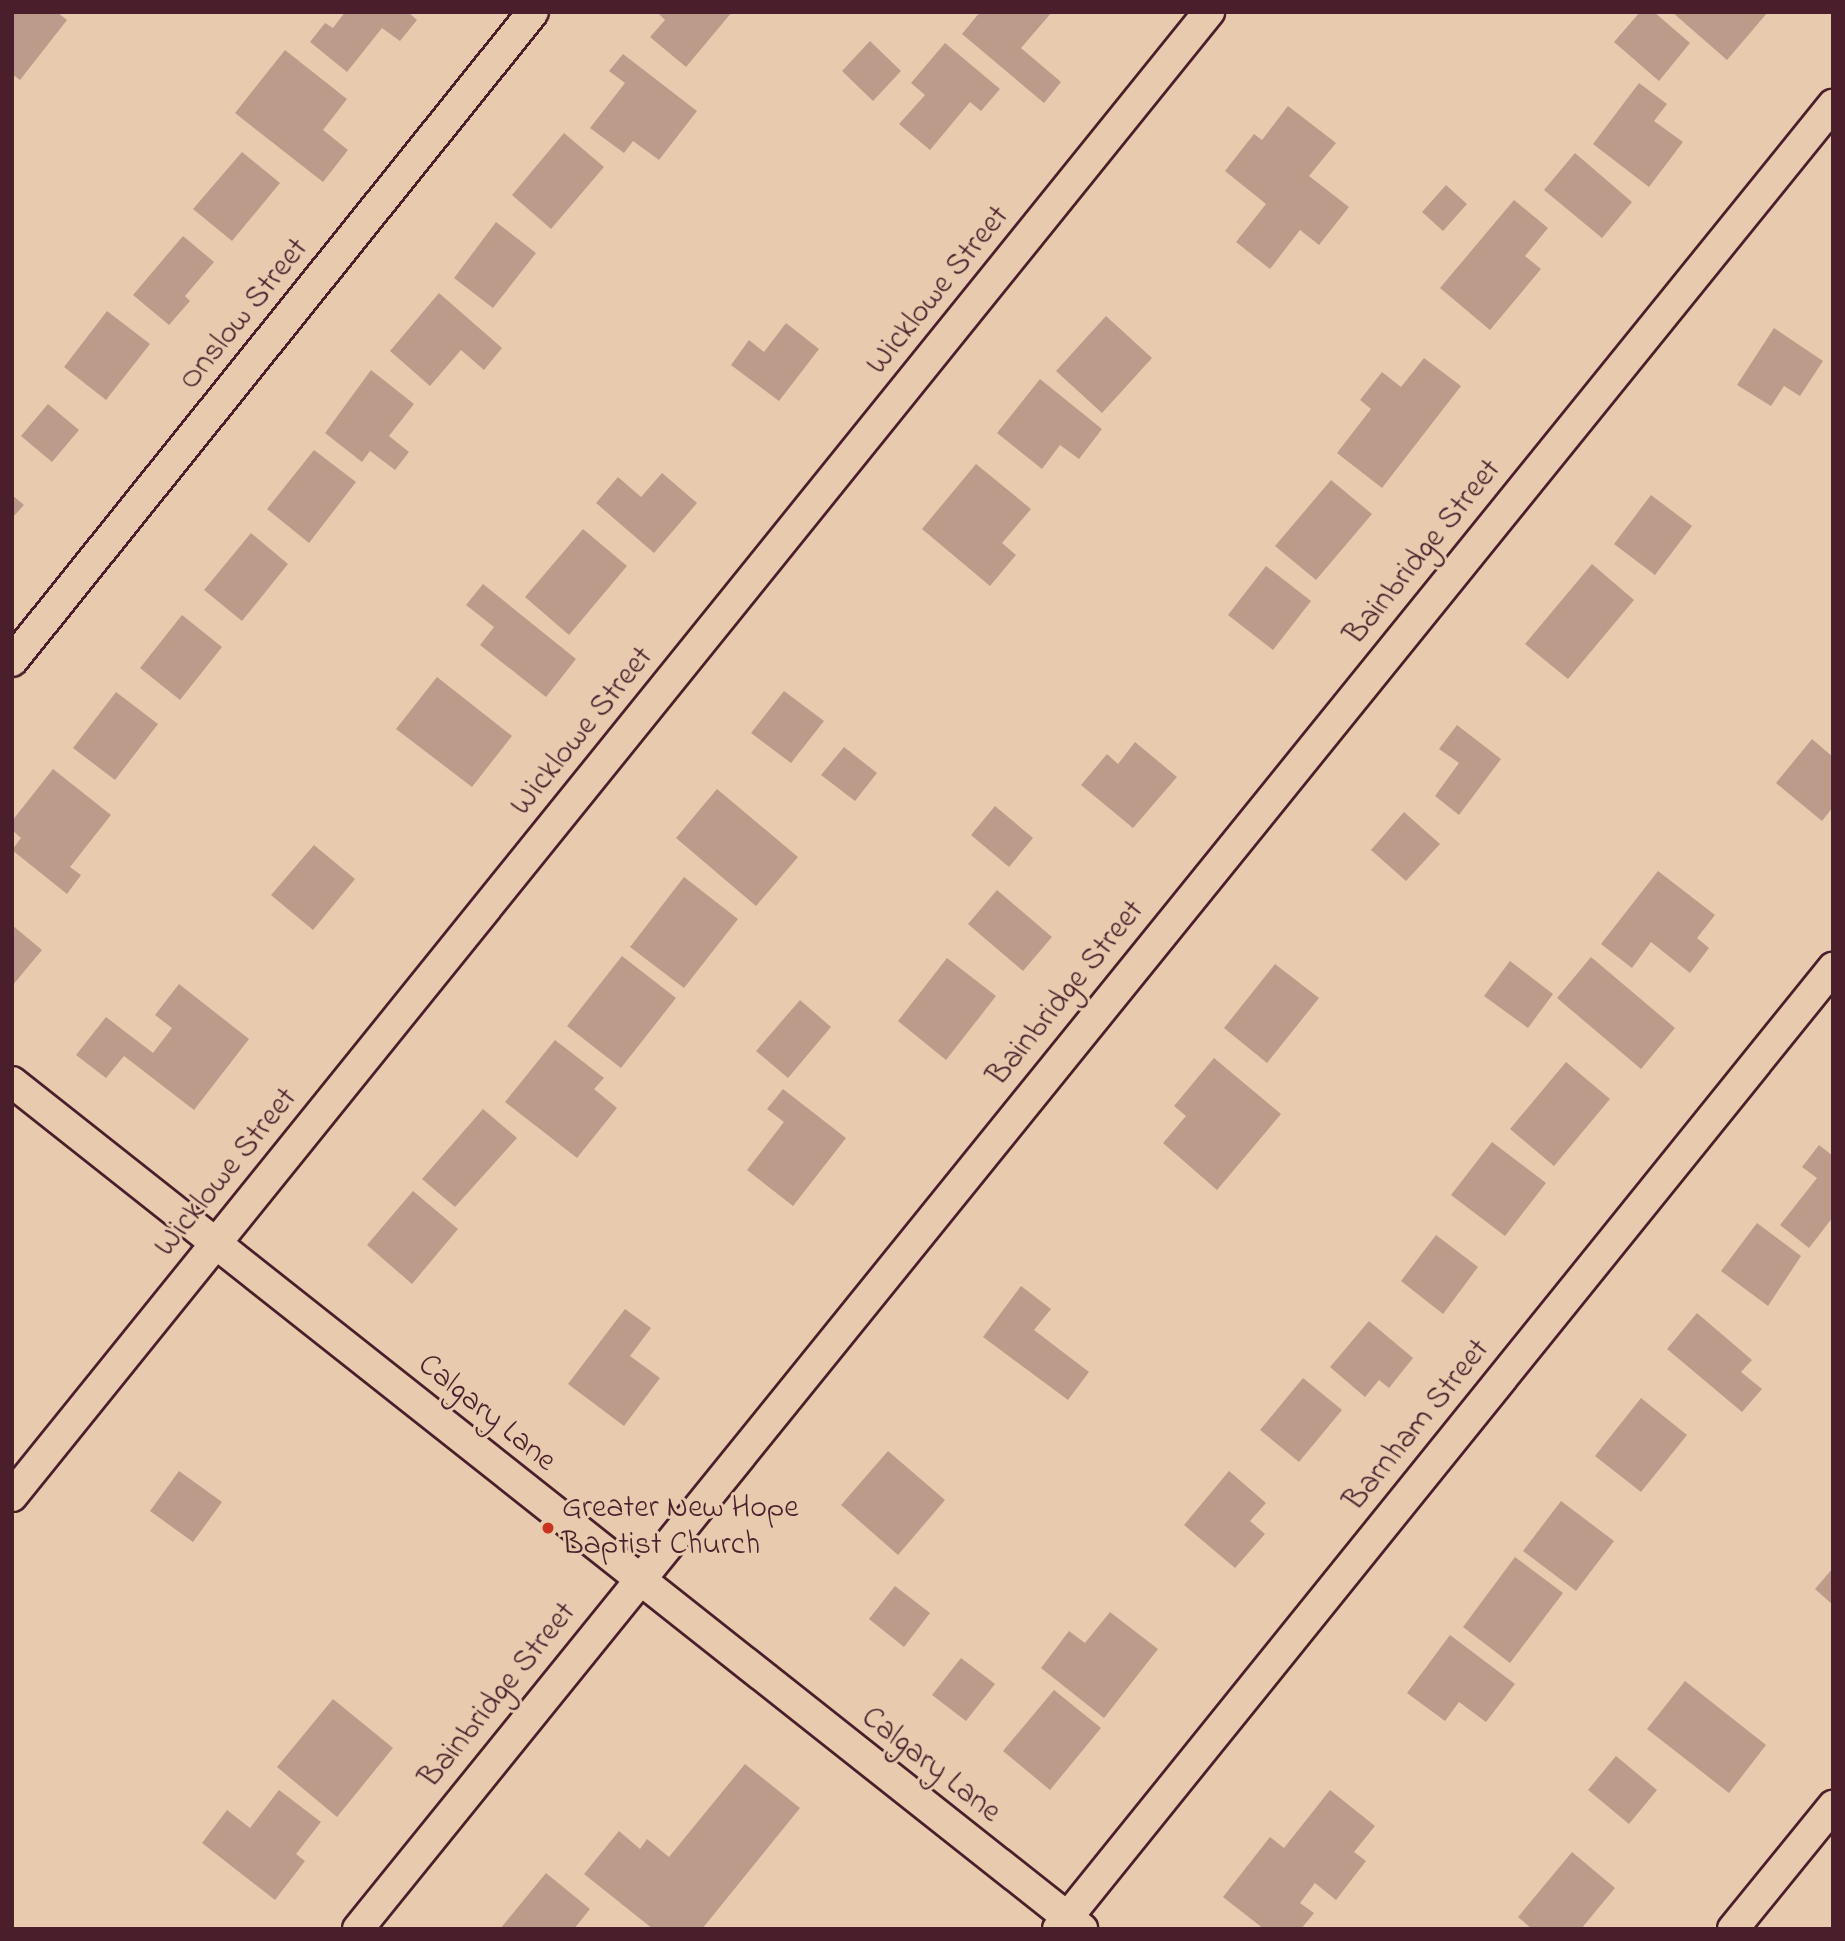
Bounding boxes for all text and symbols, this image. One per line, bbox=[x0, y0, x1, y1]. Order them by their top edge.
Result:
street label: Wicklowe Street bbox=[859, 199, 1019, 383]
street label: Onslow Street bbox=[172, 231, 318, 399]
street label: Bainbridge Street bbox=[1337, 452, 1511, 654]
street label: Wicklowe Street bbox=[503, 640, 663, 824]
street label: Bainbridge Street bbox=[980, 893, 1154, 1095]
street label: Wicklowe Street bbox=[147, 1081, 307, 1265]
street label: Barnham Street bbox=[1337, 1332, 1499, 1520]
street label: Calgary Lane bbox=[409, 1347, 563, 1481]
place label: Greater New Hope Baptist Church bbox=[562, 1491, 799, 1566]
marker: Greater New Hope Baptist Church bbox=[540, 1520, 556, 1536]
street label: Bainbridge Street bbox=[412, 1595, 586, 1797]
street label: Calgary Lane bbox=[852, 1700, 1008, 1832]

